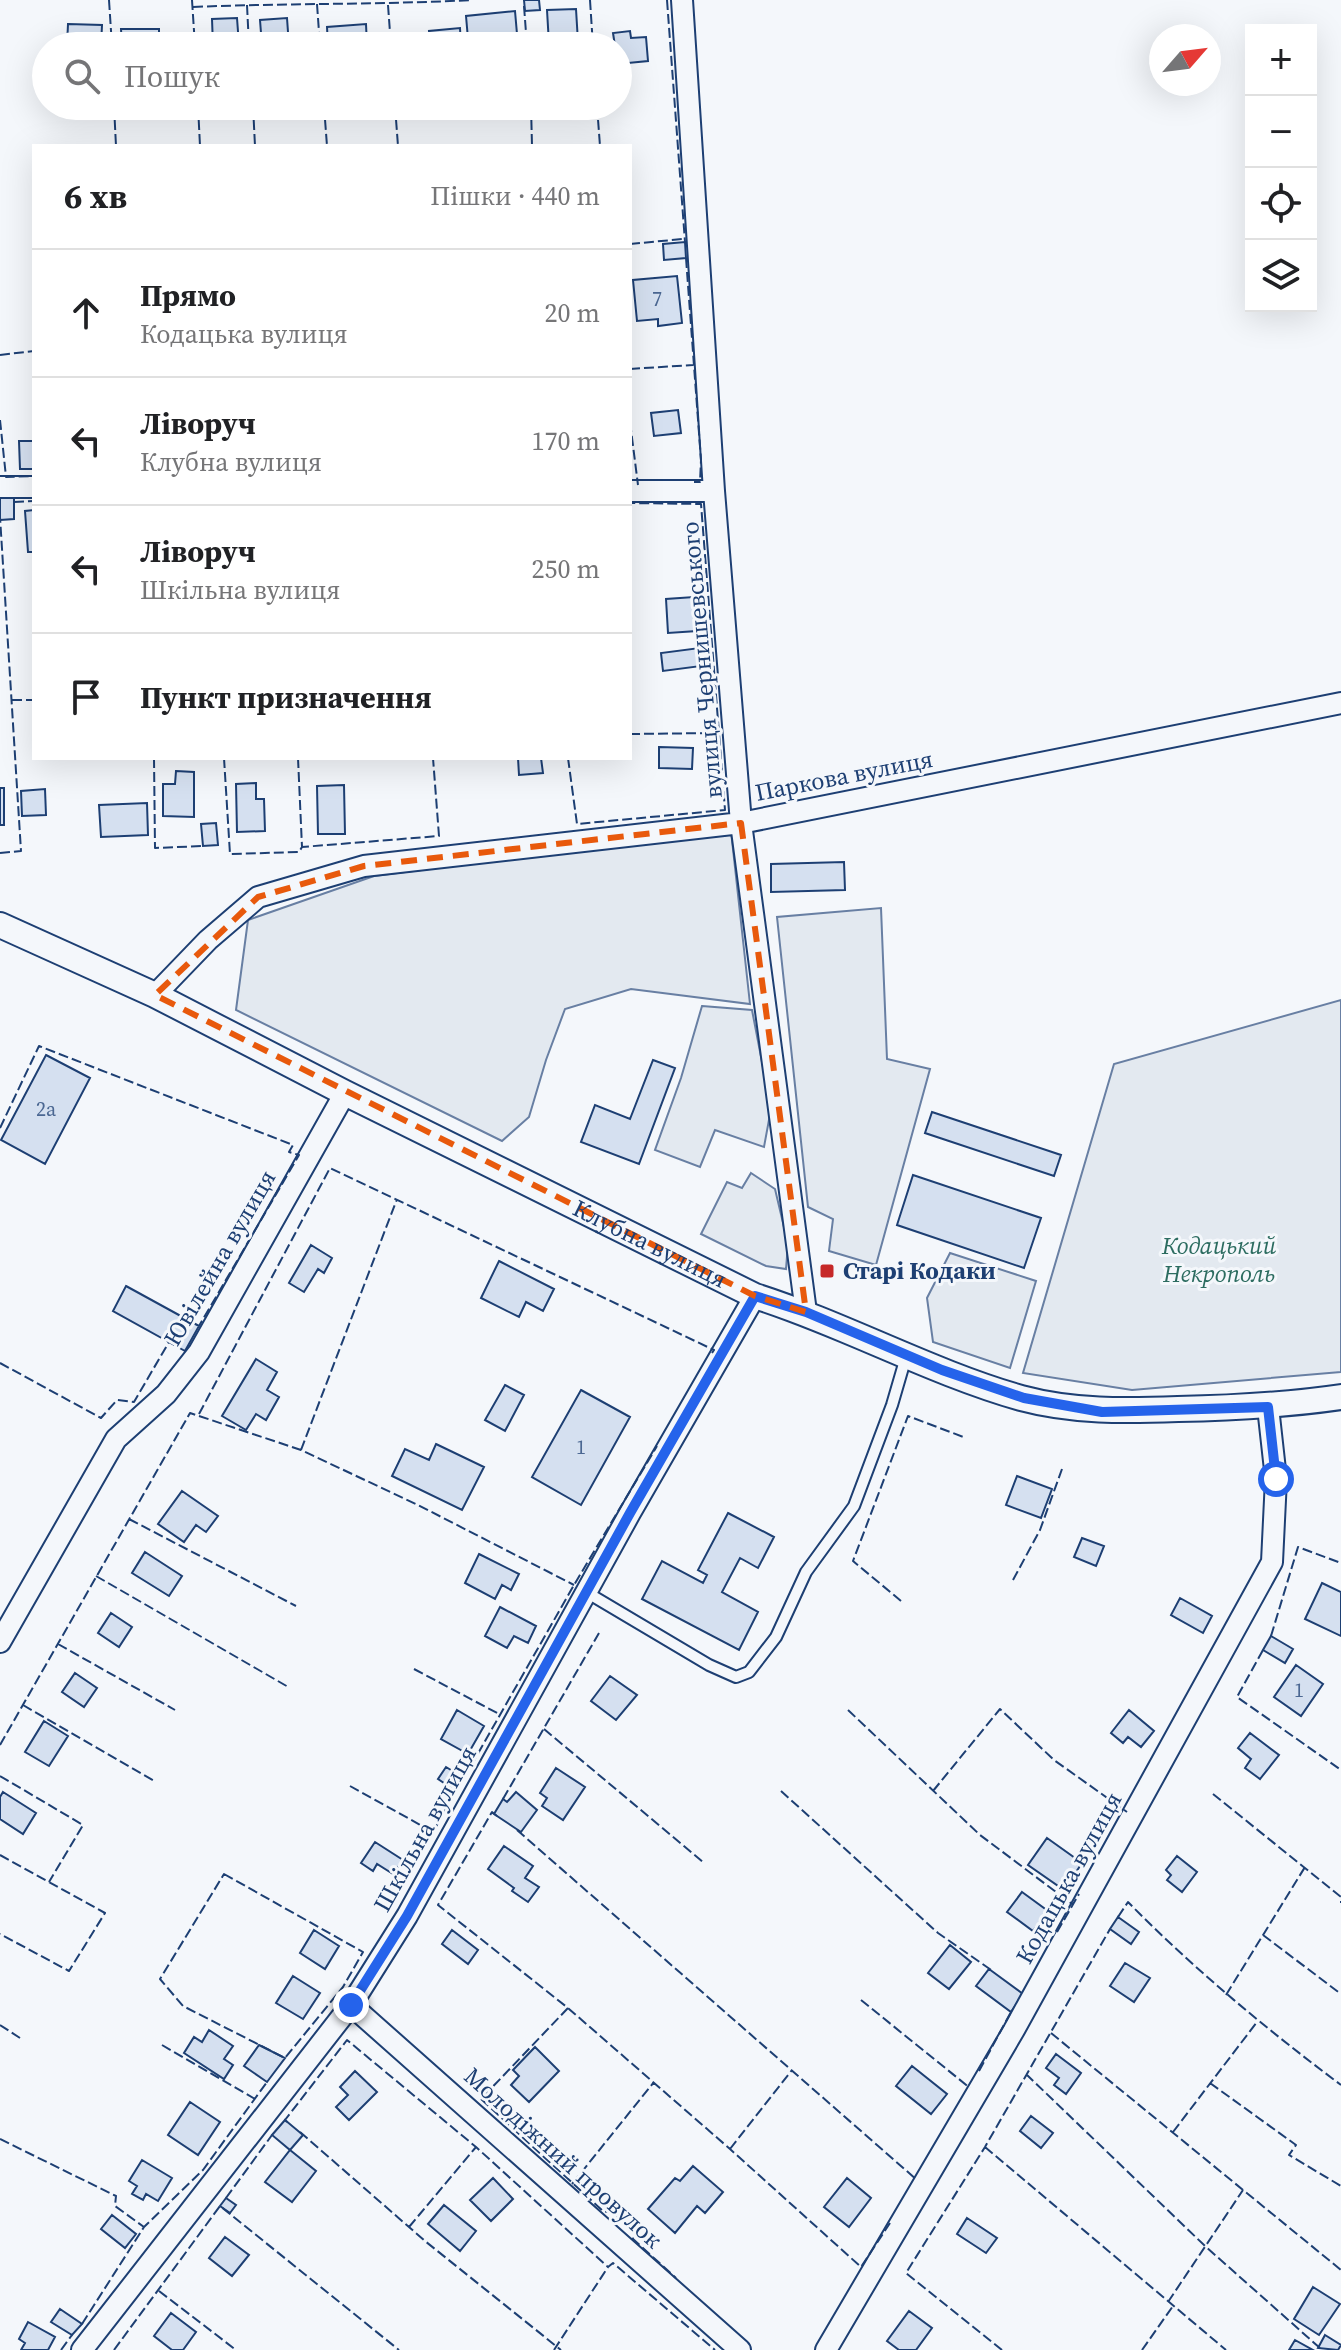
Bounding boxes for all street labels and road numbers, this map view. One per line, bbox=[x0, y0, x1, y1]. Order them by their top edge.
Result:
street label: вулиця Чернишевського bbox=[673, 520, 730, 800]
street label: Паркова вулиця bbox=[752, 742, 936, 809]
street label: Ювілейна вулиця bbox=[156, 1164, 283, 1352]
street label: Клубна вулиця bbox=[567, 1191, 733, 1296]
street label: Шкільна вулиця bbox=[365, 1740, 484, 1918]
street label: Кодацька вулиця bbox=[1008, 1786, 1129, 1970]
street label: Молодіжний провулок bbox=[457, 2060, 670, 2256]

